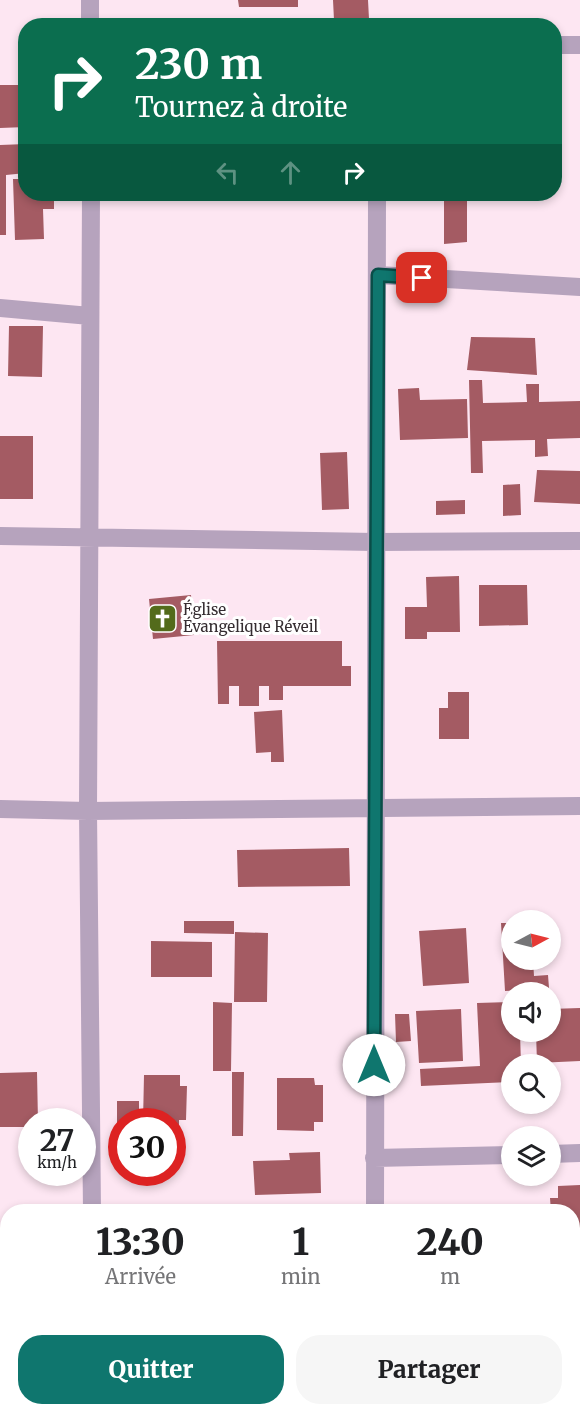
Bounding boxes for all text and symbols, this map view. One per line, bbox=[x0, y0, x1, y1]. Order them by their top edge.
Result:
text: 230 m bbox=[135, 38, 262, 90]
icon: right bbox=[36, 42, 114, 120]
text: Tournez à droite bbox=[135, 90, 347, 124]
icon: left bbox=[211, 156, 244, 189]
icon: ahead bbox=[274, 156, 307, 189]
icon: right bbox=[337, 156, 370, 189]
pin bbox=[396, 252, 447, 303]
icon: arrive bbox=[405, 261, 438, 294]
place label: Église Évangelique Réveil bbox=[183, 599, 319, 636]
church icon: Église Évangelique Réveil bbox=[146, 603, 178, 635]
north arrow bbox=[501, 910, 561, 970]
map controls bbox=[501, 910, 561, 1186]
button: sound bbox=[501, 982, 561, 1042]
position arrow bbox=[342, 1033, 406, 1097]
button: search bbox=[501, 1054, 561, 1114]
speed limit sign: 30 bbox=[108, 1108, 186, 1186]
text: 27 bbox=[40, 1121, 74, 1159]
button: layers bbox=[501, 1126, 561, 1186]
text: km/h bbox=[37, 1153, 77, 1172]
text: 13:30 bbox=[96, 1220, 185, 1265]
text: 1 bbox=[292, 1220, 309, 1265]
text: 240 bbox=[417, 1220, 484, 1265]
text: Arrivée bbox=[105, 1264, 176, 1289]
text: min bbox=[281, 1264, 321, 1289]
text: m bbox=[440, 1264, 460, 1289]
button: Quitter bbox=[18, 1335, 284, 1404]
button: Partager bbox=[296, 1335, 562, 1404]

